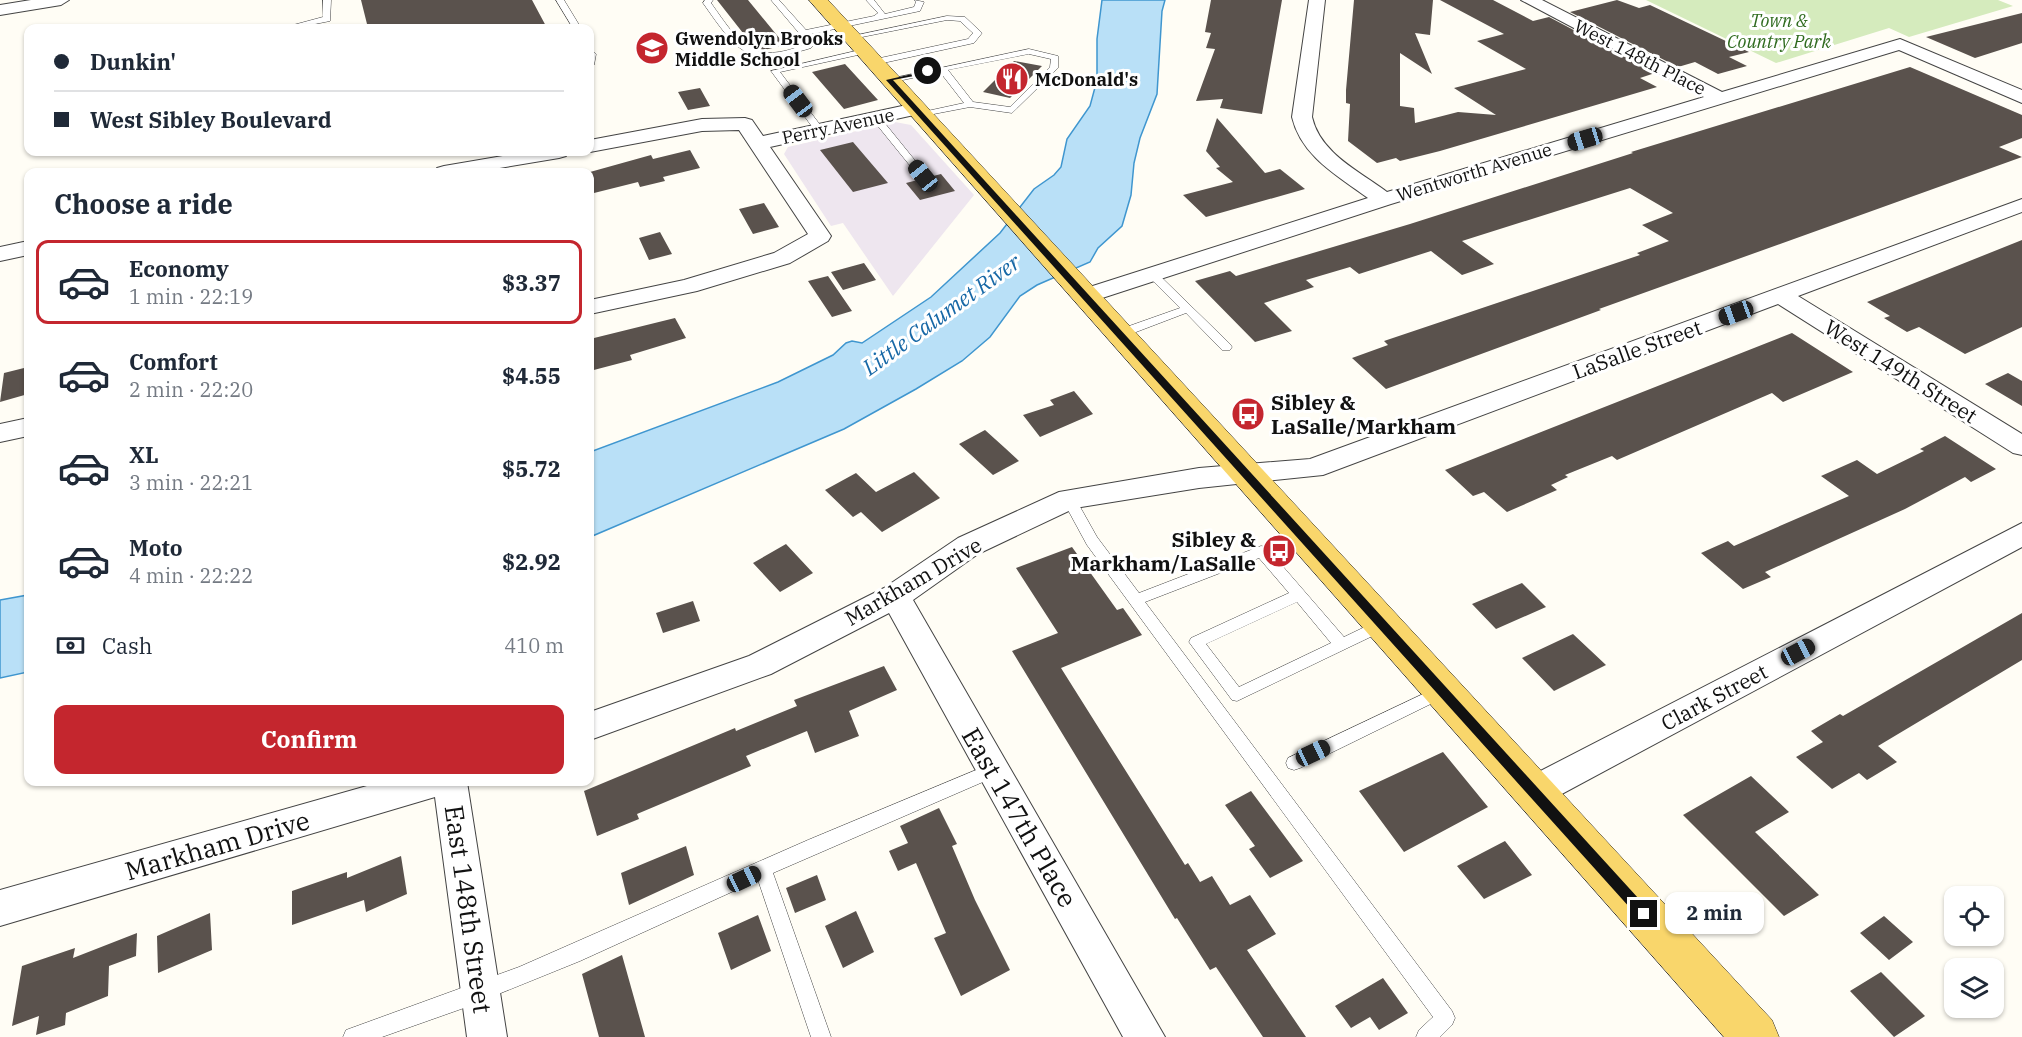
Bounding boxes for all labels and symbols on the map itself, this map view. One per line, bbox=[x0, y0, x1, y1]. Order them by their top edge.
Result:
park label: Town & Country Park bbox=[1727, 9, 1831, 53]
street label: West 148th Place bbox=[1570, 14, 1710, 100]
place label: Gwendolyn Brooks Middle School bbox=[675, 27, 843, 71]
school or university icon: Gwendolyn Brooks Middle School bbox=[634, 30, 670, 66]
route start bbox=[914, 57, 941, 84]
restaurant icon: McDonald's bbox=[994, 61, 1030, 97]
place label: McDonald's bbox=[1035, 68, 1138, 91]
car bbox=[780, 81, 816, 121]
street label: Perry Avenue bbox=[780, 103, 896, 149]
car bbox=[1565, 125, 1605, 153]
street label: Wentworth Avenue bbox=[1393, 137, 1555, 207]
car bbox=[905, 156, 941, 196]
water label: Little Calumet River bbox=[855, 246, 1027, 382]
car bbox=[1716, 298, 1756, 328]
street label: LaSalle Street bbox=[1569, 313, 1705, 385]
street label: West 149th Street bbox=[1819, 313, 1983, 429]
place label: Sibley & LaSalle/Markham bbox=[1271, 388, 1456, 440]
bus stop icon: Sibley & LaSalle/Markham bbox=[1230, 396, 1266, 432]
place label: Sibley & Markham/LaSalle bbox=[1071, 525, 1256, 577]
street label: Markham Drive bbox=[839, 530, 987, 632]
bus stop icon: Sibley & Markham/LaSalle bbox=[1261, 533, 1297, 569]
car bbox=[1778, 636, 1818, 668]
street label: Clark Street bbox=[1656, 657, 1772, 737]
street label: East 147th Place bbox=[955, 721, 1085, 913]
car bbox=[1293, 737, 1333, 769]
street label: Markham Drive bbox=[121, 802, 313, 888]
street label: East 148th Street bbox=[438, 803, 500, 1015]
car bbox=[724, 863, 764, 895]
callout: 2 min bbox=[1665, 893, 1764, 935]
route end bbox=[1630, 900, 1657, 927]

